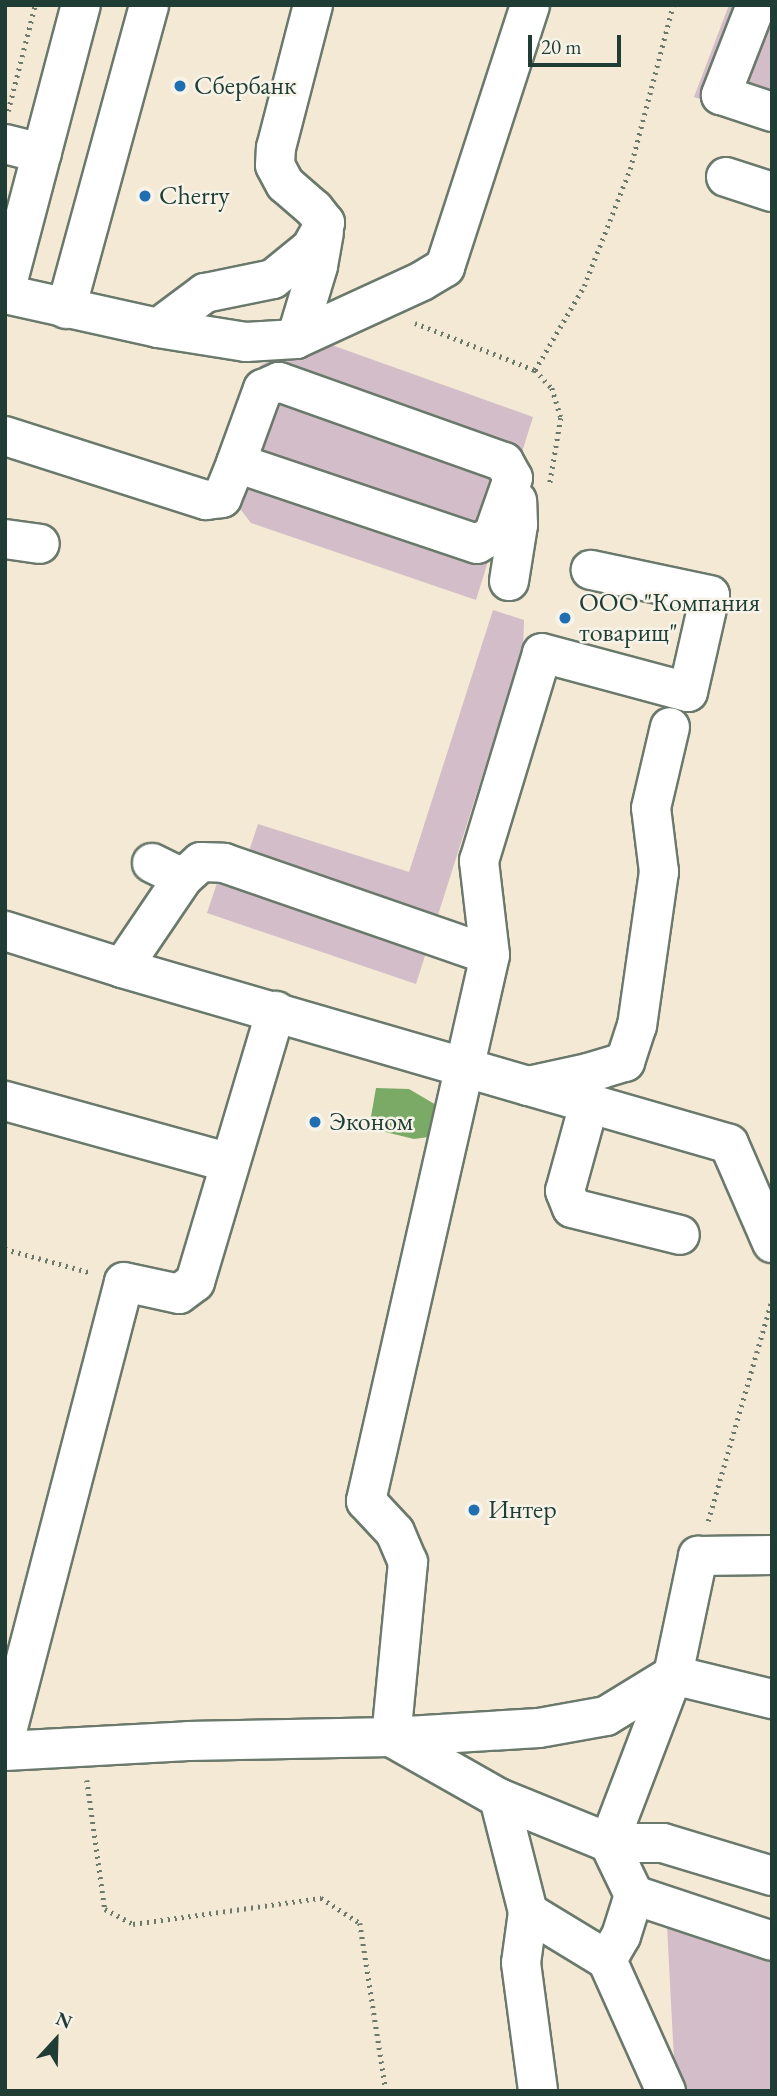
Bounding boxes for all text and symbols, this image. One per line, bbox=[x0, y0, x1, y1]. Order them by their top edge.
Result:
scale bar bbox=[532, 21, 625, 65]
text: 20 m bbox=[541, 33, 582, 60]
place label: Сбербанк bbox=[194, 70, 297, 102]
marker: Сбербанк bbox=[172, 78, 188, 94]
place label: Cherry bbox=[159, 180, 230, 212]
marker: Cherry bbox=[137, 188, 153, 204]
place label: ООО "Компания товарищ" bbox=[579, 587, 760, 648]
marker: ООО "Компания товарищ" bbox=[557, 610, 573, 626]
place label: Эконом bbox=[329, 1106, 413, 1138]
marker: Эконом bbox=[307, 1114, 323, 1130]
place label: Интер bbox=[488, 1494, 557, 1526]
marker: Интер bbox=[466, 1502, 482, 1518]
north arrow bbox=[21, 2005, 91, 2075]
text: N bbox=[52, 2006, 76, 2035]

